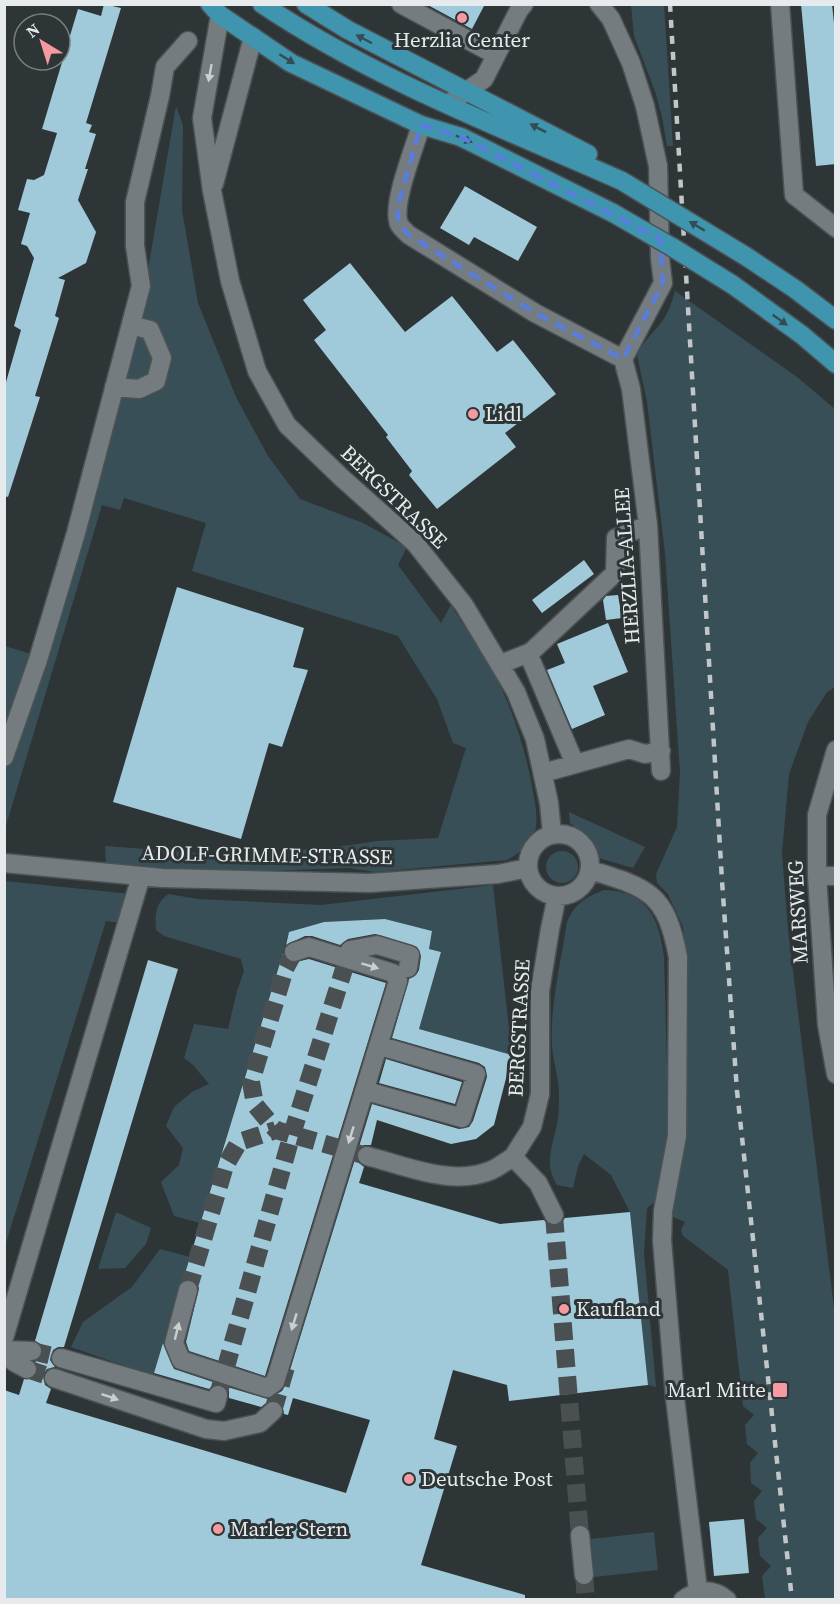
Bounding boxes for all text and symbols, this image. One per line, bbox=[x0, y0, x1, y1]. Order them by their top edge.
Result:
marker: Herzlia Center bbox=[455, 11, 469, 25]
north arrow bbox=[12, 12, 72, 72]
text: N bbox=[21, 18, 44, 42]
place label: Herzlia Center bbox=[394, 25, 530, 54]
one-way arrow bbox=[355, 34, 372, 44]
one-way arrow bbox=[278, 54, 295, 65]
one-way arrow bbox=[205, 63, 214, 82]
one-way arrow bbox=[529, 124, 546, 133]
one-way arrow bbox=[455, 135, 473, 144]
one-way arrow bbox=[689, 221, 705, 232]
one-way arrow bbox=[772, 314, 788, 326]
place label: Lidl bbox=[485, 399, 522, 428]
marker: Lidl bbox=[466, 407, 480, 421]
street label: BERGSTRASSE bbox=[335, 438, 454, 555]
street label: HERZLIA-ALLEE bbox=[607, 487, 646, 645]
street label: ADOLF-GRIMME-STRASSE bbox=[141, 838, 393, 871]
street label: MARSWEG bbox=[780, 860, 815, 965]
street label: BERGSTRASSE bbox=[500, 958, 537, 1098]
one-way arrow bbox=[361, 962, 379, 971]
one-way arrow bbox=[346, 1126, 355, 1144]
place label: Kaufland bbox=[576, 1294, 661, 1323]
marker: Kaufland bbox=[557, 1302, 571, 1316]
one-way arrow bbox=[289, 1313, 298, 1331]
one-way arrow bbox=[173, 1322, 182, 1340]
place label: Marl Mitte bbox=[667, 1375, 766, 1404]
marker: Marl Mitte bbox=[771, 1381, 789, 1399]
one-way arrow bbox=[101, 1392, 119, 1402]
place label: Deutsche Post bbox=[421, 1464, 553, 1493]
marker: Deutsche Post bbox=[402, 1472, 416, 1486]
place label: Marler Stern bbox=[230, 1514, 348, 1543]
marker: Marler Stern bbox=[211, 1522, 225, 1536]

